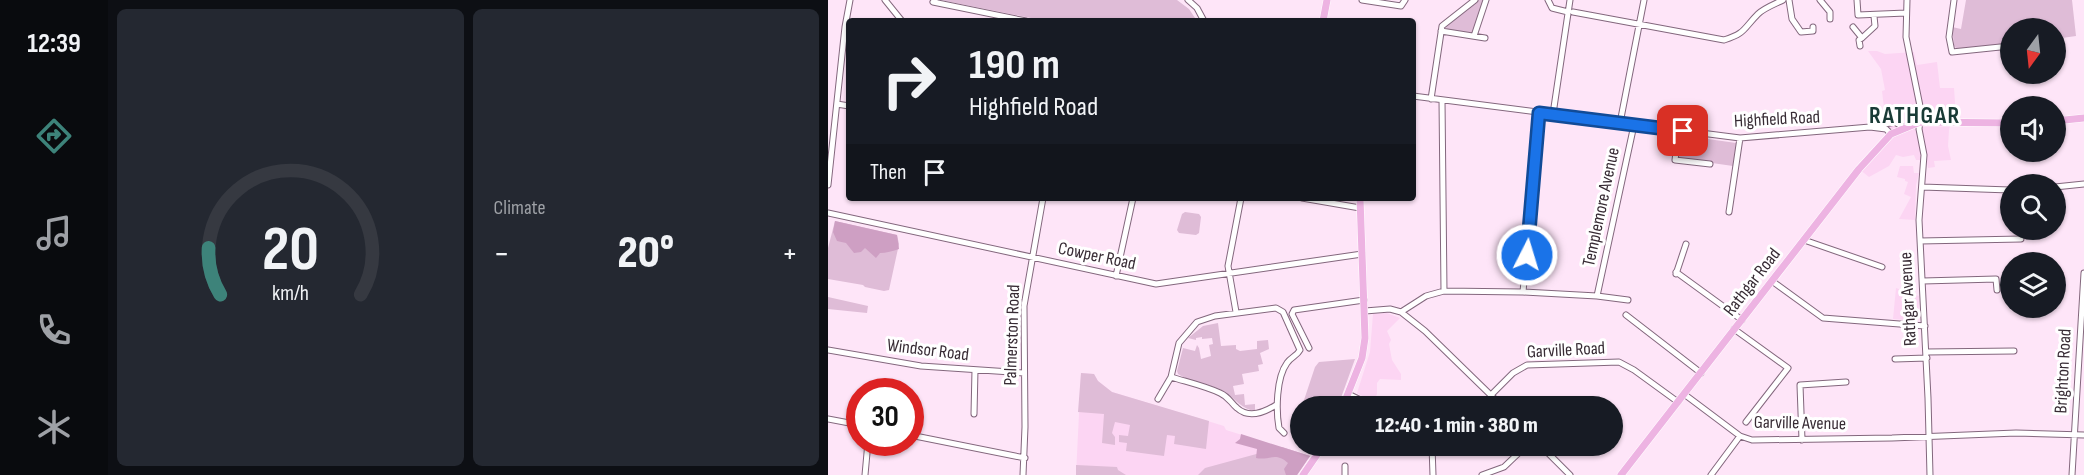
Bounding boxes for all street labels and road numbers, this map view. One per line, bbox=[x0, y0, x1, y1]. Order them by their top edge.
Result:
street label: Highfield Road bbox=[1733, 106, 1821, 132]
street label: Templemore Avenue bbox=[1578, 146, 1624, 268]
street label: Cowper Road bbox=[1056, 238, 1138, 274]
street label: Rathgar Road bbox=[1719, 244, 1785, 320]
street label: Rathgar Avenue bbox=[1895, 251, 1921, 347]
street label: Palmerston Road bbox=[1000, 284, 1024, 386]
street label: Brighton Road bbox=[2050, 328, 2076, 414]
street label: Windsor Road bbox=[886, 335, 970, 365]
street label: Garville Road bbox=[1526, 337, 1606, 363]
street label: Garville Avenue bbox=[1754, 412, 1846, 434]

